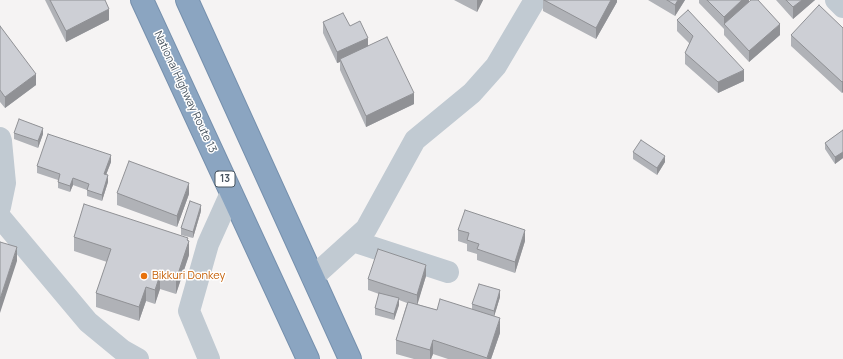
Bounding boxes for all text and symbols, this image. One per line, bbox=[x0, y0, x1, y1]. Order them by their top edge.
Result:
street label: National Highway Route 13 bbox=[151, 29, 219, 155]
road number: 13 bbox=[215, 171, 235, 187]
place label: Bikkuri Donkey bbox=[152, 269, 225, 283]
marker: Bikkuri Donkey bbox=[139, 271, 149, 281]

